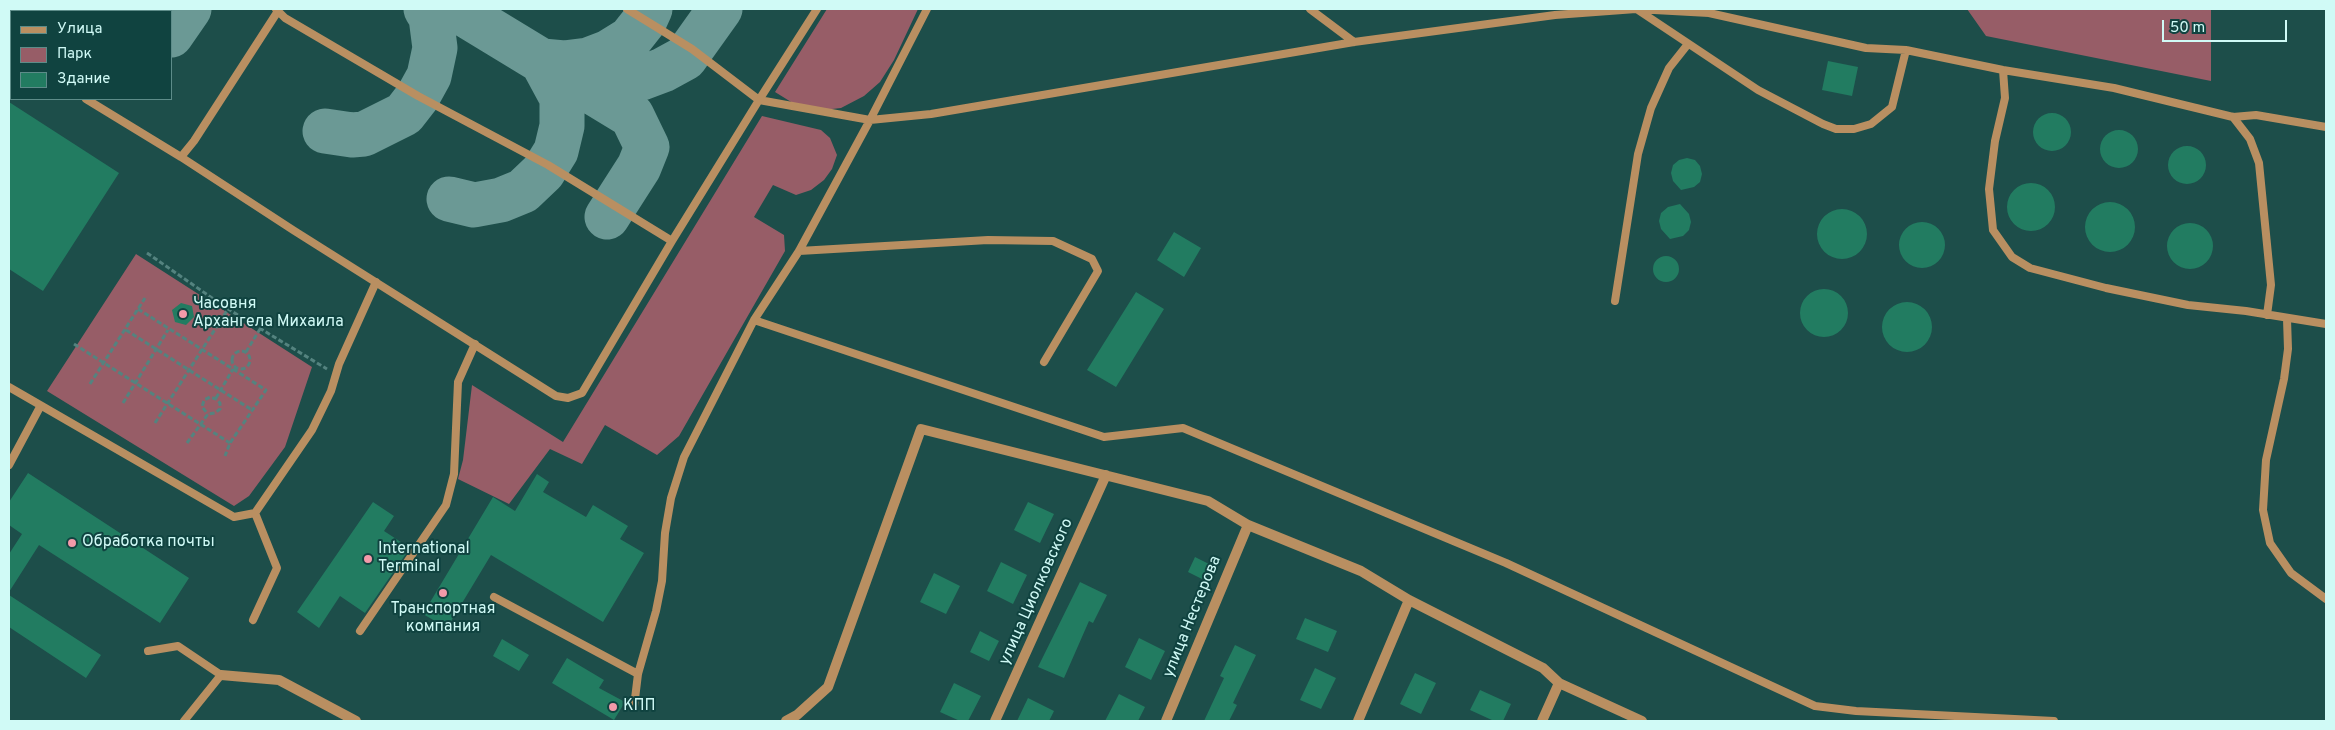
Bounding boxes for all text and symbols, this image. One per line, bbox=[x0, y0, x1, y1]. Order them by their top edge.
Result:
legend bbox=[10, 10, 172, 100]
scale bar bbox=[2165, 10, 2290, 42]
text: 50 m bbox=[2170, 19, 2205, 38]
text: Улица bbox=[57, 20, 102, 39]
text: Парк bbox=[57, 45, 92, 64]
text: Здание bbox=[57, 70, 110, 89]
place label: Часовня Архангела Михаила bbox=[193, 295, 344, 333]
marker: Часовня Архангела Михаила bbox=[177, 308, 189, 320]
street label: улица Циолковского bbox=[996, 516, 1078, 668]
place label: Обработка почты bbox=[82, 533, 215, 553]
marker: Обработка почты bbox=[66, 537, 78, 549]
place label: International Terminal bbox=[378, 540, 470, 578]
marker: International Terminal bbox=[362, 553, 374, 565]
street label: улица Нестерова bbox=[1160, 553, 1226, 681]
marker: Транспортная компания bbox=[437, 587, 449, 599]
place label: Транспортная компания bbox=[390, 600, 496, 638]
place label: КПП bbox=[623, 697, 656, 717]
marker: КПП bbox=[607, 701, 619, 713]

